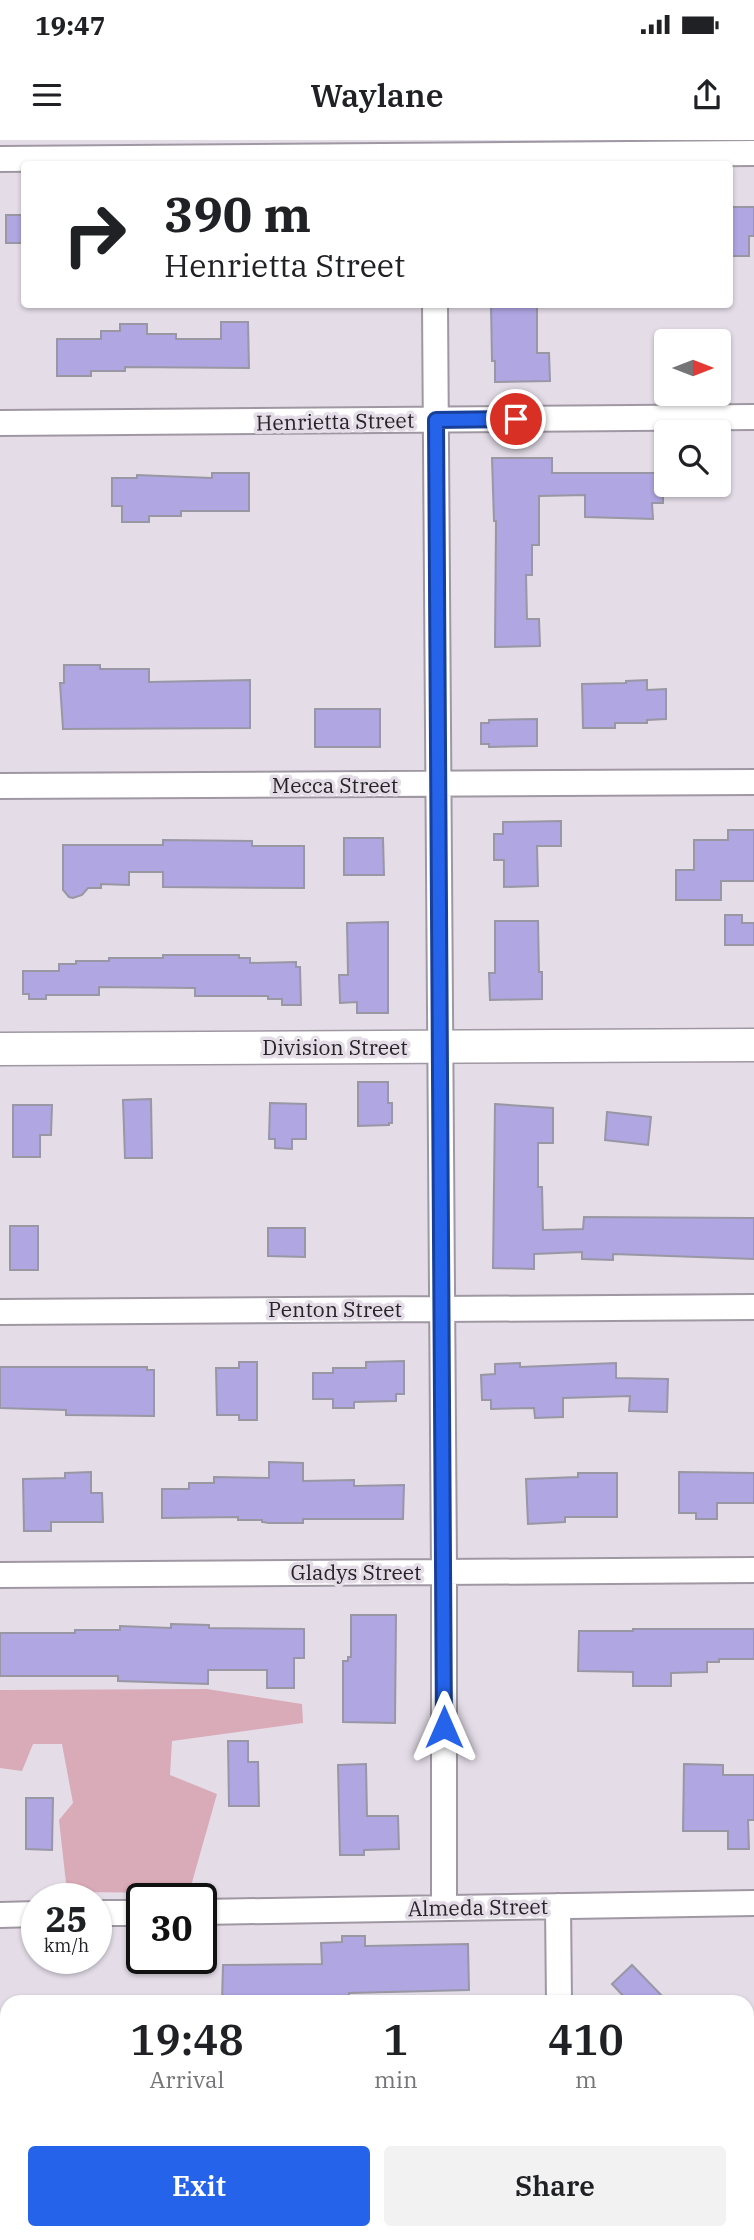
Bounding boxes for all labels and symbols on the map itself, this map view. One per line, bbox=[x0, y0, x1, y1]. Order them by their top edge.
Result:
north arrow bbox=[654, 329, 732, 406]
pin bbox=[486, 389, 546, 449]
street label: Henrietta Street bbox=[256, 406, 414, 436]
street label: Mecca Street bbox=[272, 771, 398, 799]
street label: Division Street bbox=[262, 1033, 408, 1061]
street label: Penton Street bbox=[268, 1295, 402, 1323]
street label: Gladys Street bbox=[291, 1558, 421, 1586]
position arrow bbox=[407, 1690, 481, 1764]
speed limit sign: 30 bbox=[126, 1883, 217, 1974]
street label: Almeda Street bbox=[408, 1892, 548, 1922]

